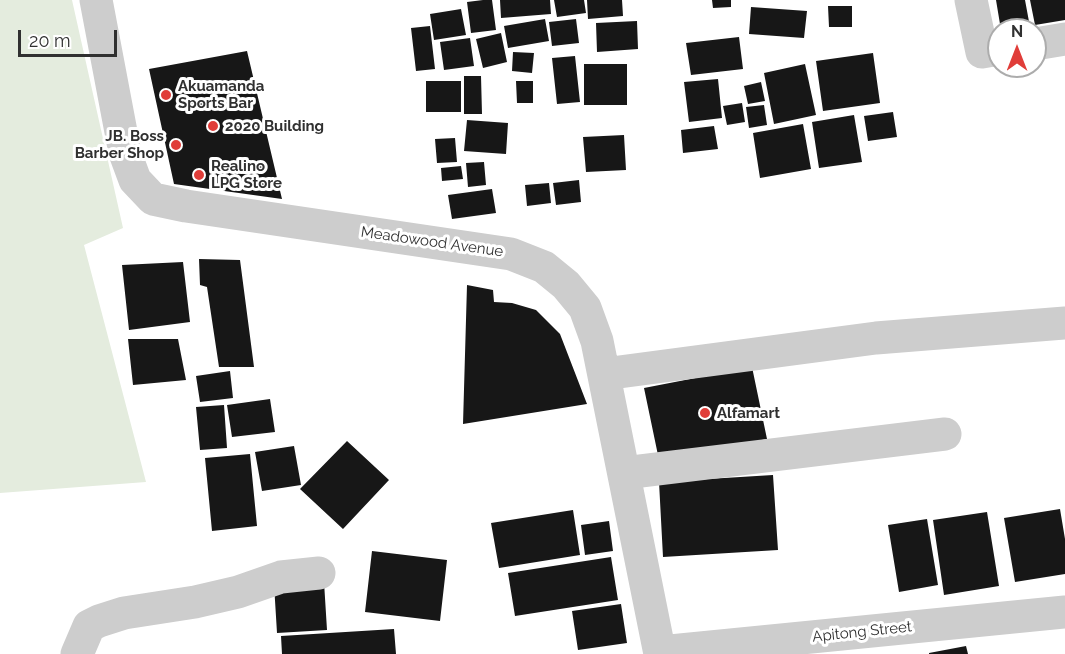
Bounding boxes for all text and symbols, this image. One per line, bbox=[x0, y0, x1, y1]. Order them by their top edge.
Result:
scale bar bbox=[21, 18, 120, 56]
north arrow bbox=[987, 18, 1047, 78]
text: N bbox=[1011, 22, 1023, 41]
text: 20 m bbox=[29, 30, 71, 51]
place label: Akuamanda Sports Bar bbox=[178, 77, 264, 112]
marker: Akuamanda Sports Bar bbox=[159, 88, 173, 102]
place label: 2020 Building bbox=[225, 117, 324, 135]
marker: 2020 Building bbox=[206, 119, 220, 133]
place label: JB. Boss Barber Shop bbox=[75, 127, 164, 162]
marker: JB. Boss Barber Shop bbox=[169, 138, 183, 152]
place label: Realino LPG Store bbox=[211, 157, 282, 192]
marker: Realino LPG Store bbox=[192, 168, 206, 182]
street label: Meadowood Avenue bbox=[360, 223, 504, 261]
place label: Alfamart bbox=[717, 404, 780, 422]
marker: Alfamart bbox=[698, 406, 712, 420]
street label: Apitong Street bbox=[811, 618, 913, 646]

